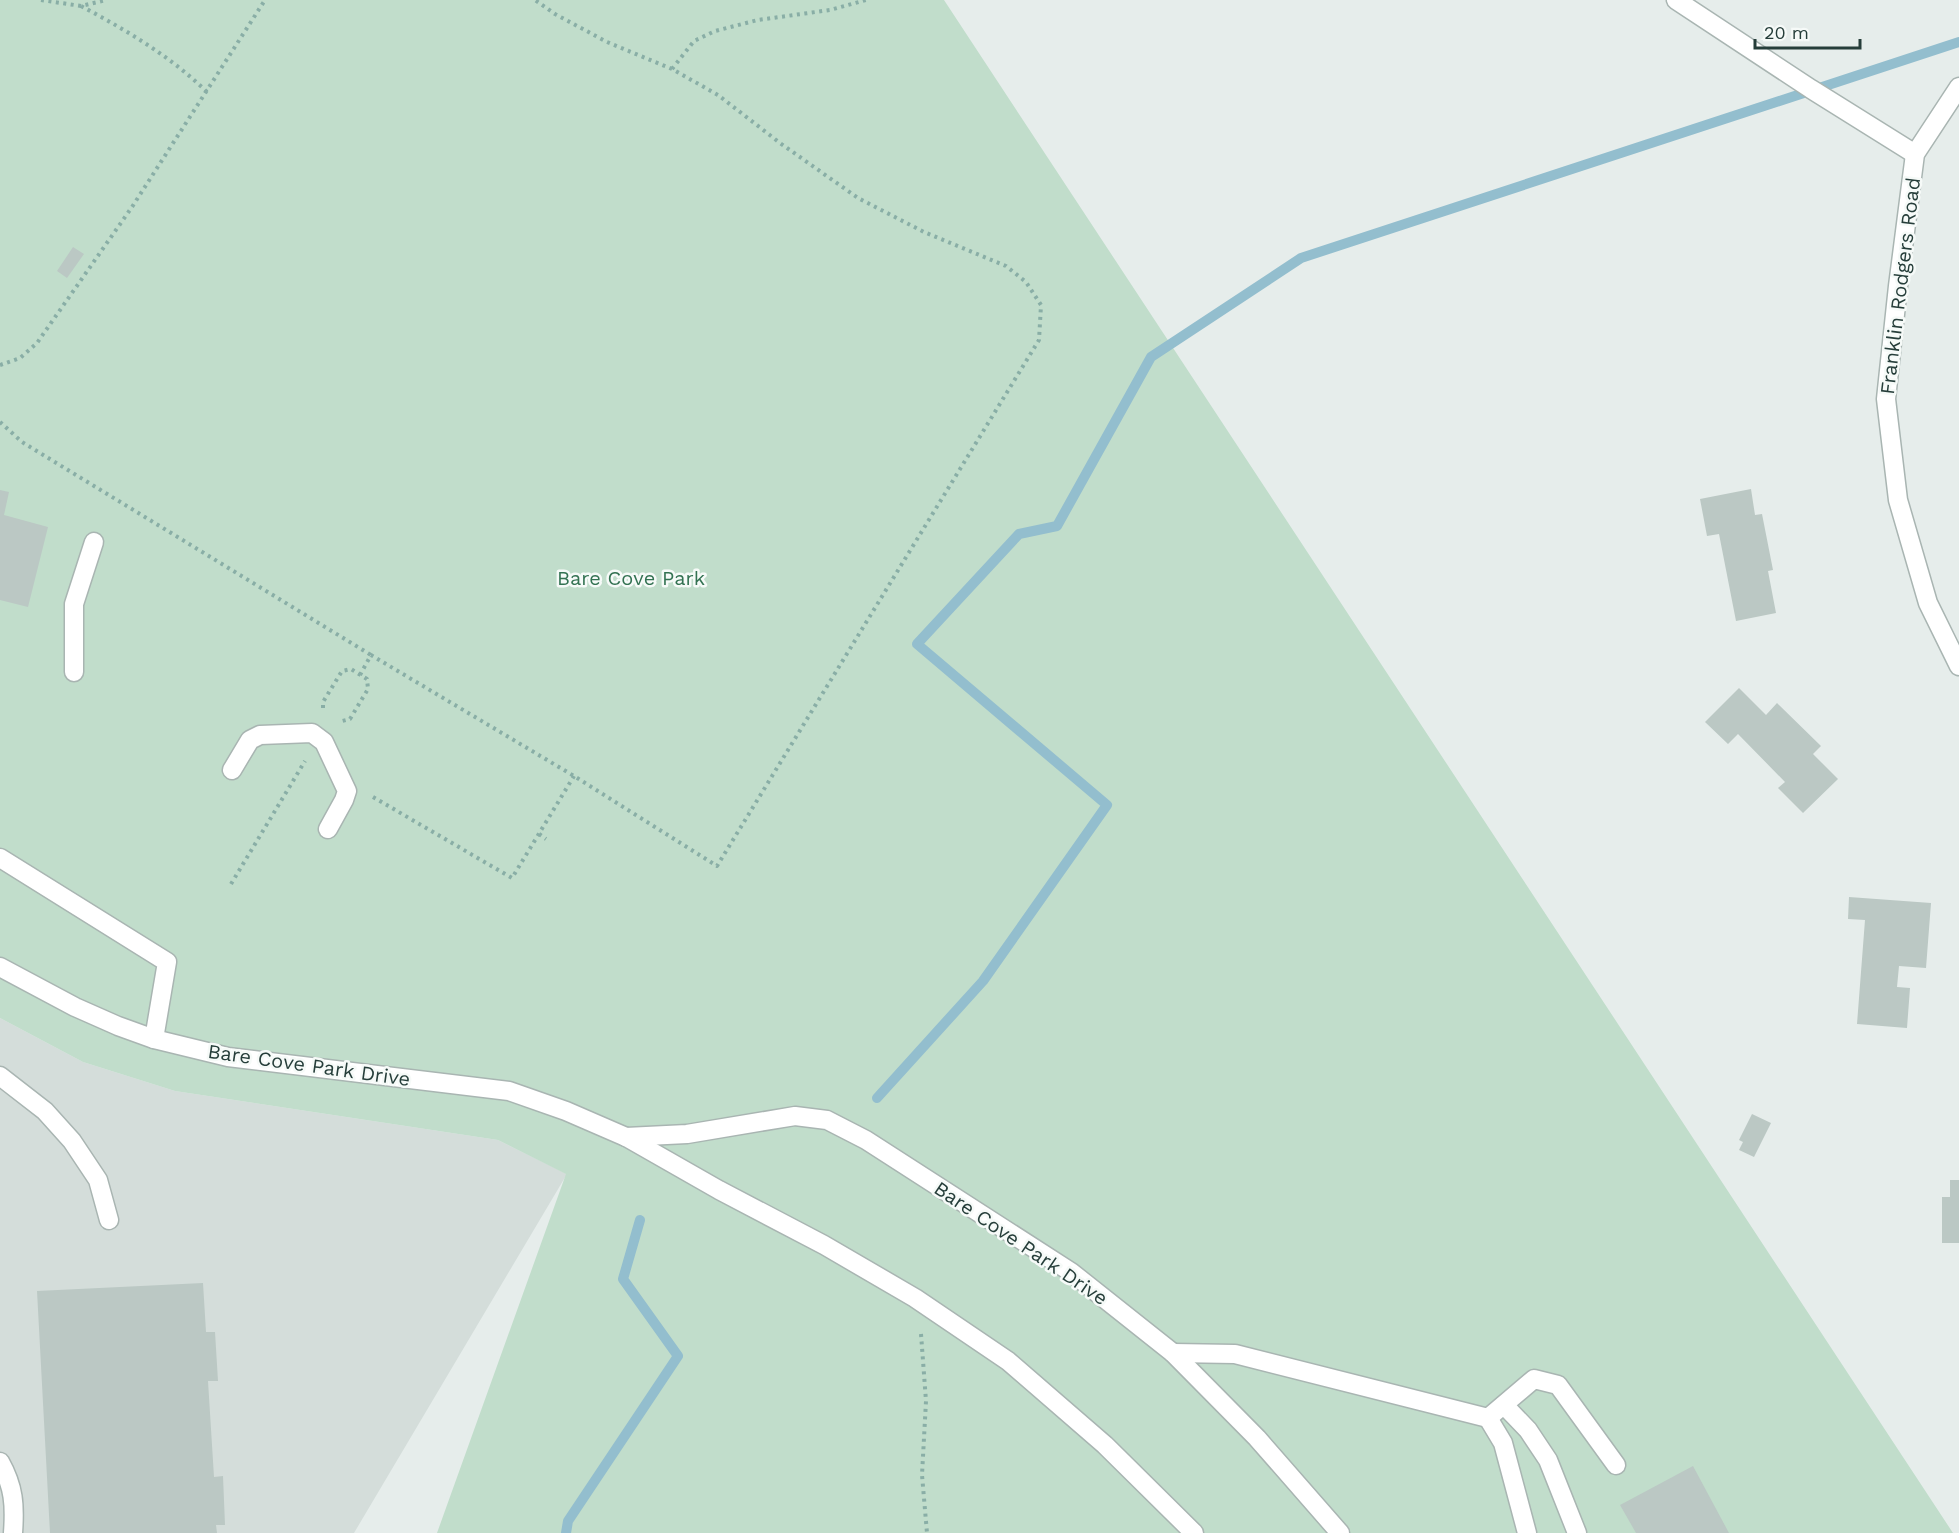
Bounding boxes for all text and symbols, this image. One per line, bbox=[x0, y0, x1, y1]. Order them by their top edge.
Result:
scale bar bbox=[1755, 12, 1860, 50]
text: 20 m bbox=[1764, 22, 1809, 43]
street label: Franklin Rodgers Road bbox=[1875, 176, 1925, 396]
park label: Bare Cove Park bbox=[557, 566, 705, 590]
street label: Bare Cove Park Drive bbox=[206, 1039, 412, 1091]
street label: Bare Cove Park Drive bbox=[930, 1176, 1112, 1310]

